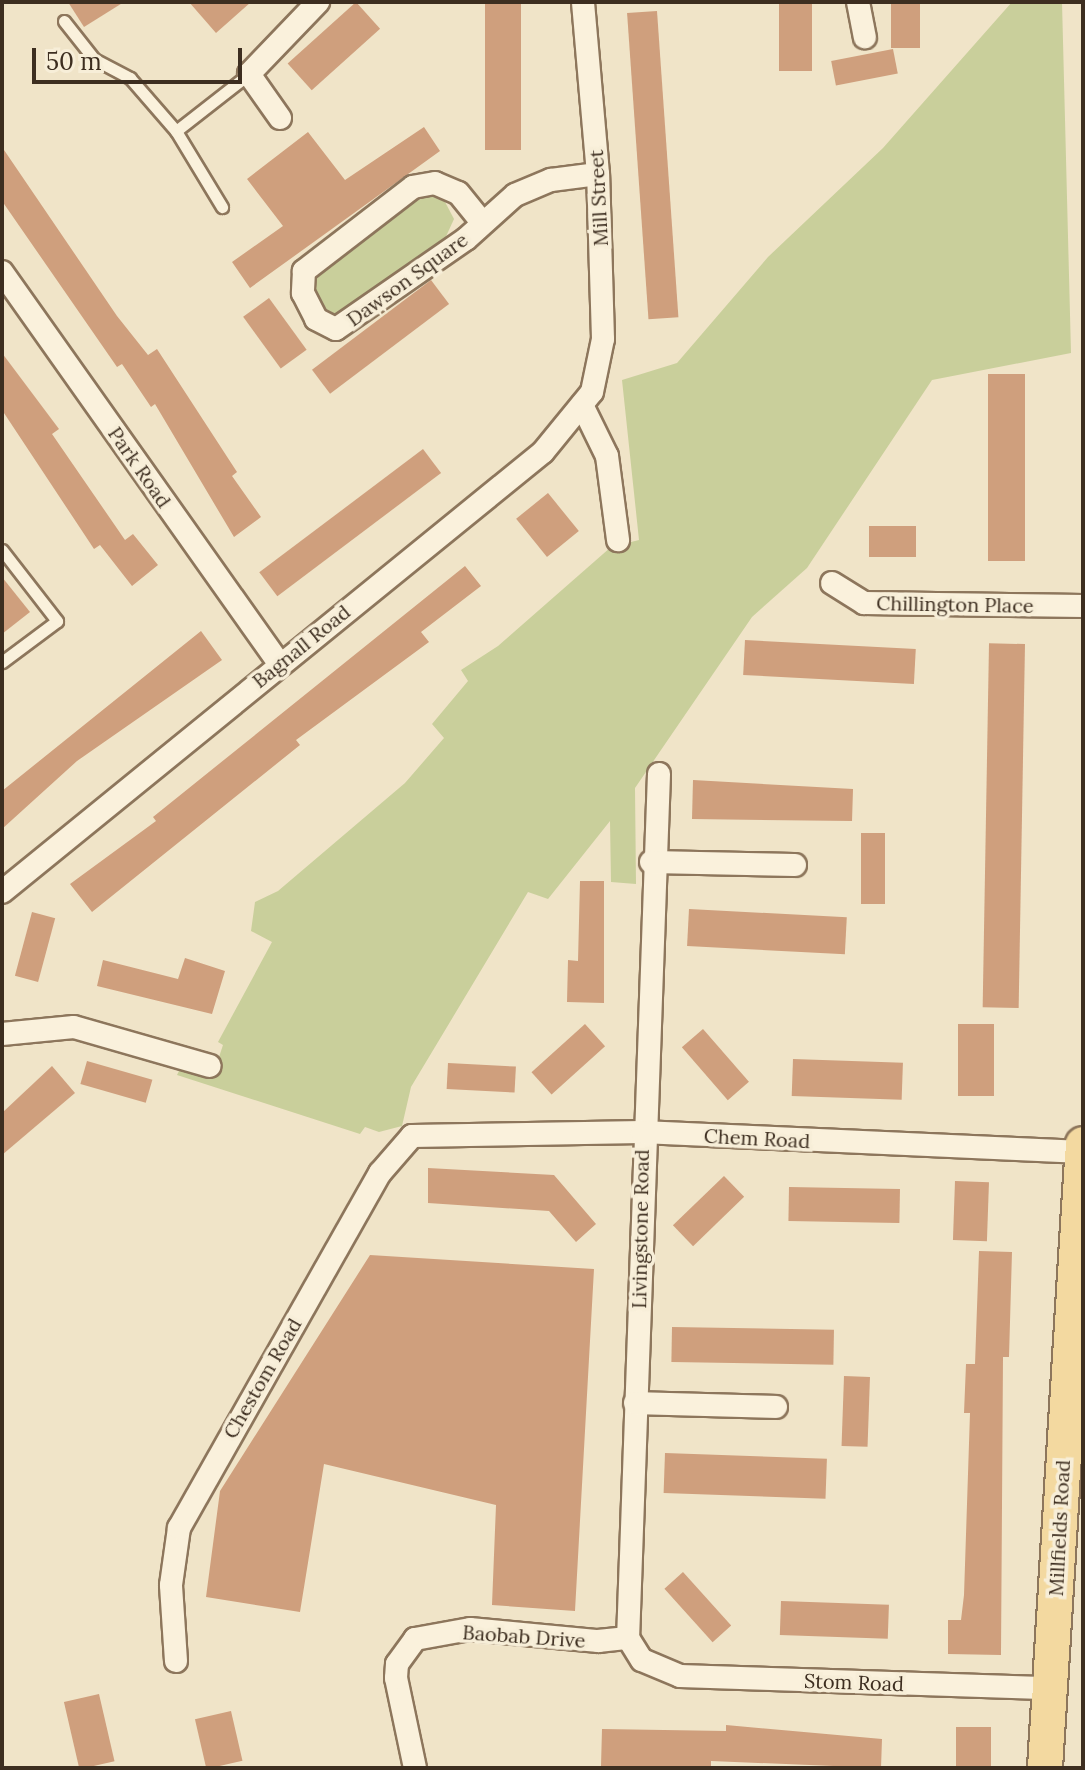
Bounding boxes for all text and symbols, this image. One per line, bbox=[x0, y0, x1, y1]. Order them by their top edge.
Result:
scale bar bbox=[36, 32, 246, 82]
text: 50 m bbox=[46, 46, 102, 77]
street label: Mill Street bbox=[583, 149, 613, 247]
street label: Dawson Square bbox=[342, 227, 472, 331]
street label: Park Road bbox=[103, 422, 177, 512]
street label: Chillington Place bbox=[876, 591, 1034, 617]
street label: Bagnall Road bbox=[247, 599, 355, 693]
street label: Chem Road bbox=[703, 1123, 811, 1153]
street label: Livingstone Road bbox=[627, 1149, 653, 1309]
street label: Chestom Road bbox=[218, 1314, 306, 1442]
street label: Millfields Road bbox=[1043, 1459, 1075, 1597]
street label: Baobab Drive bbox=[462, 1620, 586, 1652]
street label: Stom Road bbox=[803, 1668, 905, 1696]

